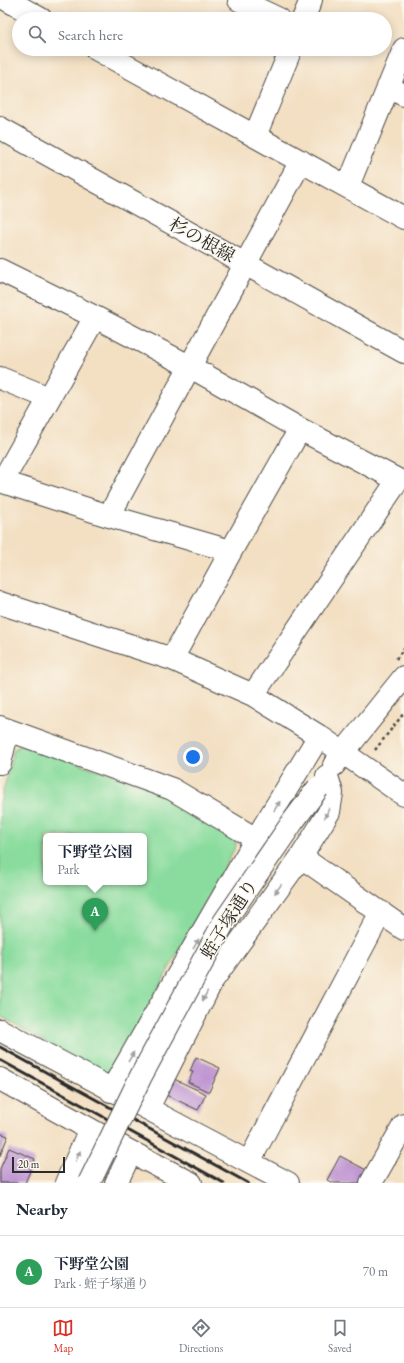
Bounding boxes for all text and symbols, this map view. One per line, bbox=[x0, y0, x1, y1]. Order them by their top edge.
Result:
search box bbox=[12, 12, 392, 56]
icon: search bbox=[26, 23, 48, 45]
text: Search here bbox=[58, 25, 123, 44]
street label: 杉の根線 bbox=[165, 212, 239, 267]
your location bbox=[183, 747, 203, 767]
one-way arrow bbox=[273, 800, 280, 812]
one-way arrow bbox=[324, 807, 331, 819]
popup bbox=[43, 833, 147, 885]
text: 下野堂公園 bbox=[57, 842, 133, 861]
text: Park bbox=[57, 861, 80, 878]
street label: 蛭子塚通り bbox=[195, 874, 262, 963]
one-way arrow bbox=[274, 884, 282, 894]
pin: A bbox=[82, 898, 108, 931]
one-way arrow bbox=[192, 938, 199, 950]
one-way arrow bbox=[201, 990, 208, 1002]
one-way arrow bbox=[127, 1051, 134, 1063]
one-way arrow bbox=[75, 1150, 82, 1162]
scale bar bbox=[12, 1155, 65, 1174]
text: 20 m bbox=[18, 1157, 39, 1171]
text: Nearby bbox=[16, 1198, 68, 1220]
text: 下野堂公園 bbox=[54, 1254, 129, 1273]
text: A bbox=[24, 1263, 34, 1280]
text: 70 m bbox=[363, 1263, 388, 1280]
text: Park · 蛭子塚通り bbox=[54, 1275, 149, 1292]
tab: Map bbox=[52, 1317, 74, 1355]
tab: Directions bbox=[179, 1317, 223, 1355]
tab: Saved bbox=[328, 1317, 352, 1355]

